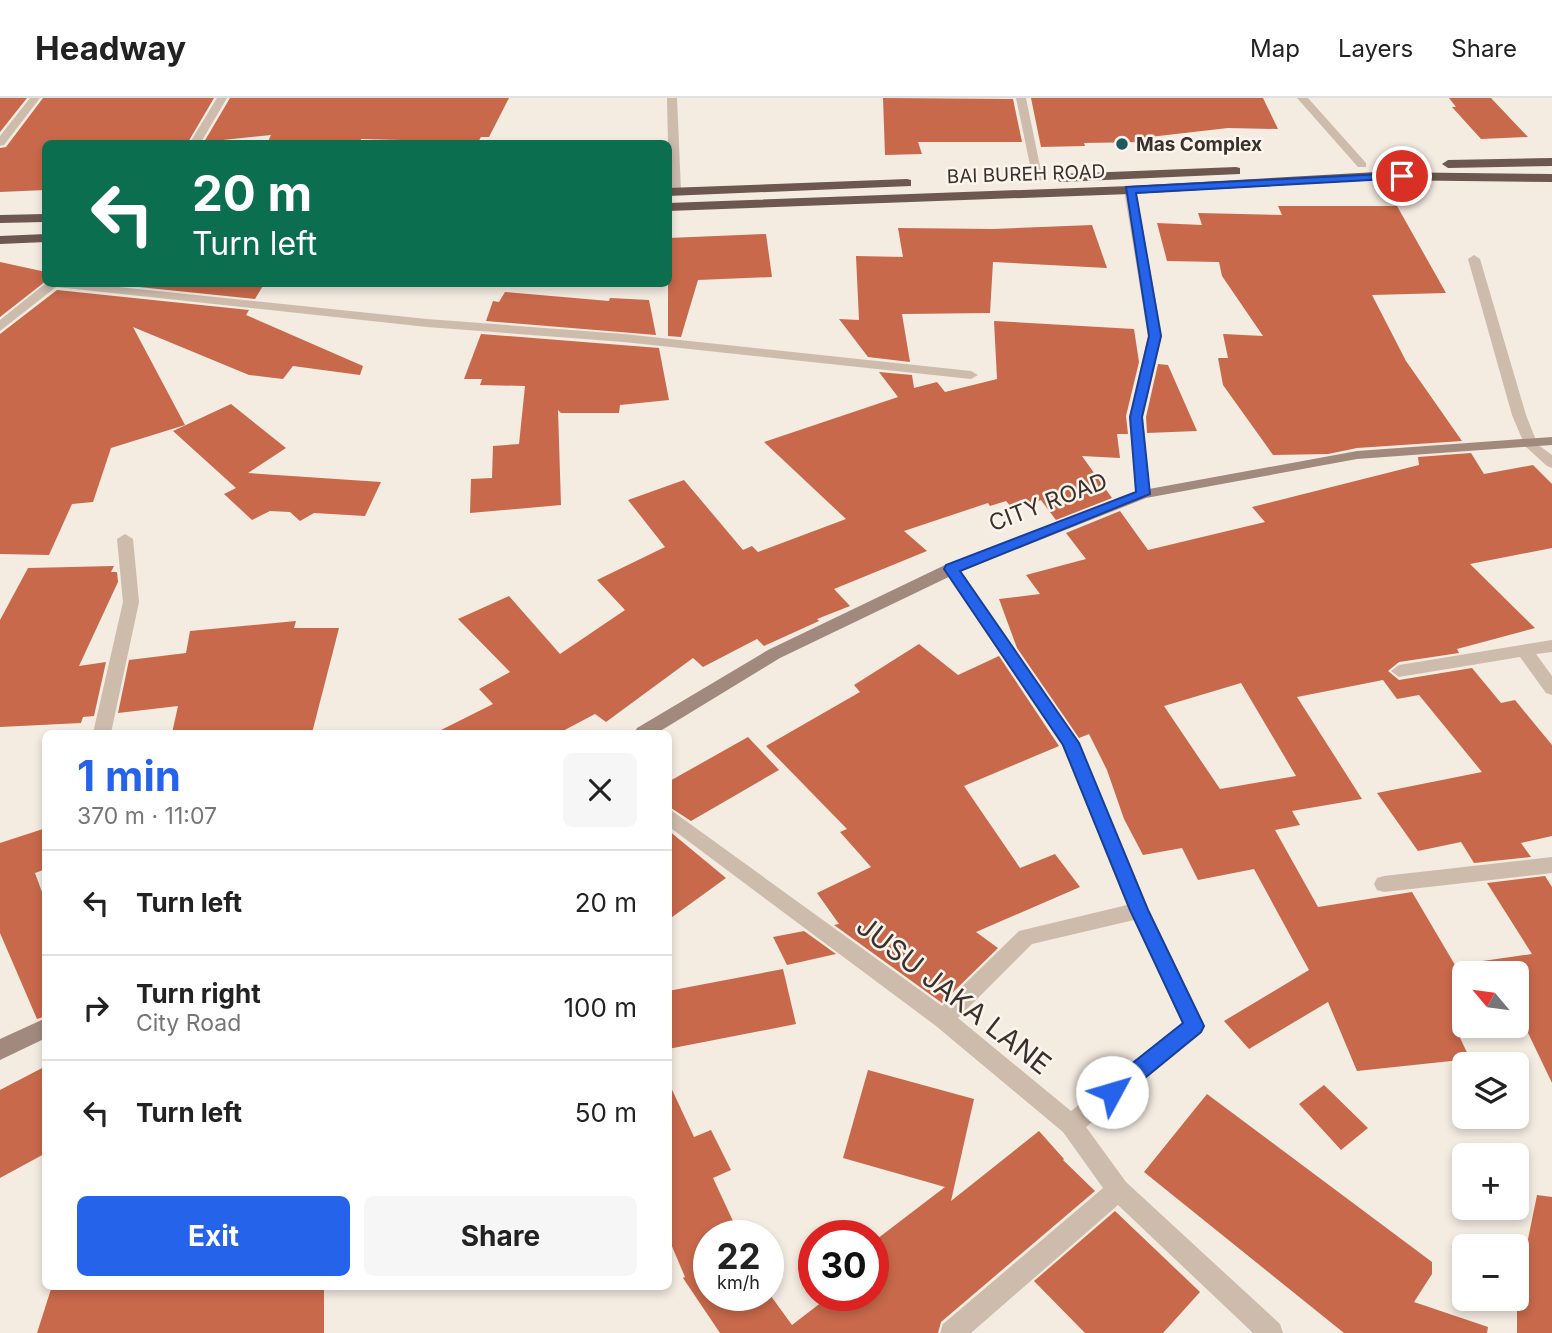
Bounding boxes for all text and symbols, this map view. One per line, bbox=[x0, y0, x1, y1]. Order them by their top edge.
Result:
text: Headway bbox=[35, 28, 186, 68]
text: Map bbox=[1250, 34, 1300, 63]
text: Layers bbox=[1338, 34, 1413, 63]
text: Share bbox=[1451, 34, 1517, 63]
place label: Mas Complex bbox=[1136, 133, 1262, 156]
marker: Mas Complex bbox=[1114, 136, 1130, 152]
pin bbox=[1372, 146, 1432, 206]
icon: arrive bbox=[1383, 157, 1421, 195]
street label: BAI BUREH ROAD bbox=[946, 160, 1106, 188]
text: 20 m bbox=[192, 164, 312, 223]
icon: left bbox=[77, 168, 168, 259]
text: Turn left bbox=[192, 224, 317, 263]
street label: CITY ROAD bbox=[985, 467, 1111, 537]
text: 1 min bbox=[77, 750, 181, 801]
button: close bbox=[563, 753, 637, 827]
text: 370 m · 11:07 bbox=[77, 802, 217, 830]
icon: left bbox=[77, 884, 115, 922]
text: Turn left bbox=[136, 887, 242, 918]
text: 20 m bbox=[575, 887, 637, 918]
street label: JUSU JAKA LANE bbox=[850, 909, 1058, 1081]
north arrow bbox=[1452, 961, 1530, 1038]
map controls bbox=[1452, 961, 1529, 1311]
text: Turn right bbox=[136, 978, 261, 1009]
icon: right bbox=[77, 989, 115, 1027]
text: 100 m bbox=[564, 992, 637, 1023]
text: City Road bbox=[136, 1009, 241, 1037]
button: layers bbox=[1452, 1052, 1529, 1129]
position arrow bbox=[1075, 1055, 1149, 1129]
icon: left bbox=[77, 1094, 115, 1132]
text: Turn left bbox=[136, 1097, 242, 1128]
text: 50 m bbox=[575, 1097, 637, 1128]
button: + bbox=[1452, 1143, 1529, 1220]
button: Exit bbox=[77, 1196, 350, 1276]
button: Share bbox=[364, 1196, 637, 1276]
speed limit sign: 30 bbox=[798, 1220, 889, 1311]
button: − bbox=[1452, 1234, 1529, 1311]
text: 22 bbox=[716, 1235, 761, 1277]
text: km/h bbox=[717, 1272, 760, 1293]

